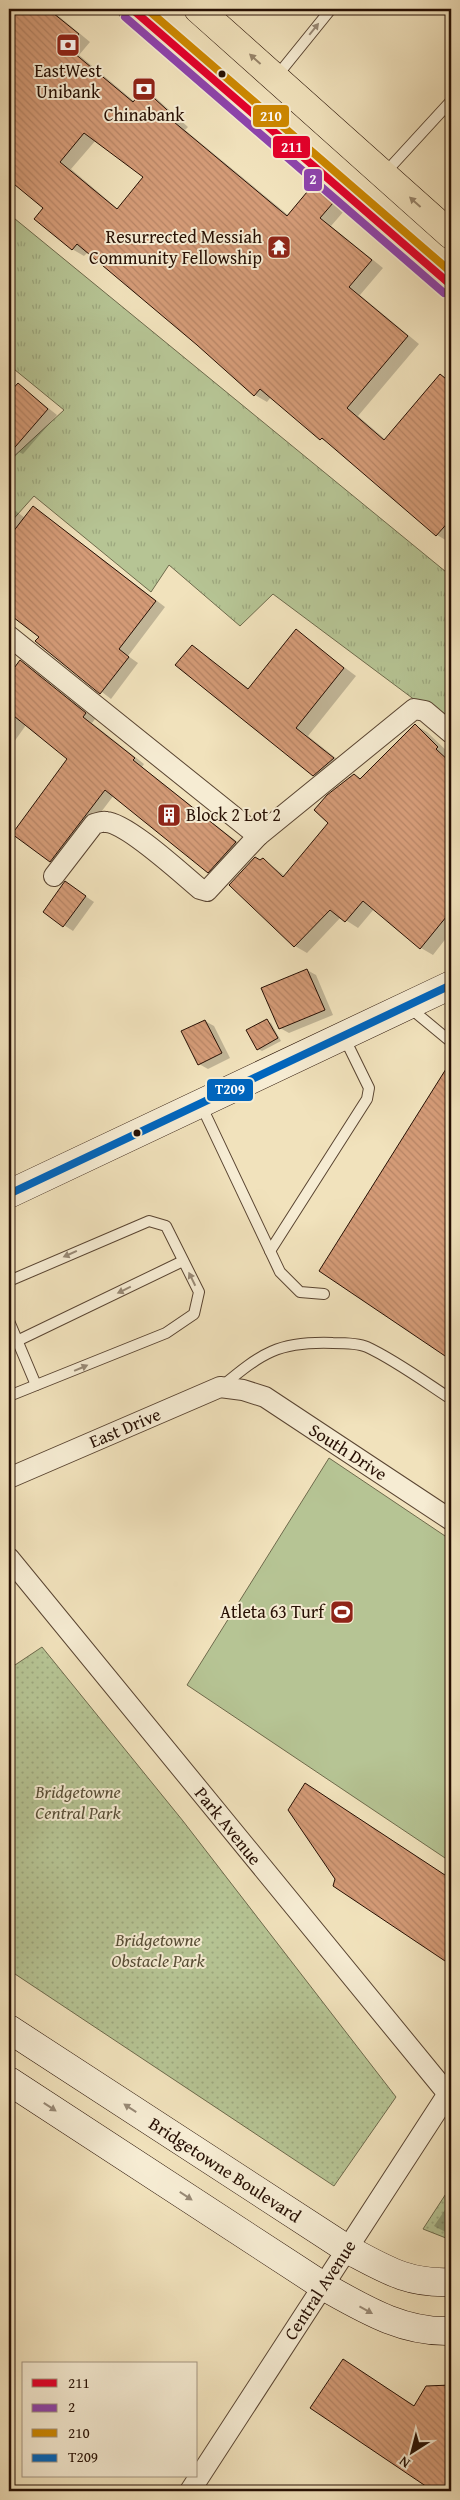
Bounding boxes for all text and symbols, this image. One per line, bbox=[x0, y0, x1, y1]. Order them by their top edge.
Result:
one-way arrow bbox=[309, 23, 320, 36]
bank icon: EastWest Unibank bbox=[55, 32, 81, 58]
one-way arrow bbox=[249, 53, 261, 65]
place label: EastWest Unibank bbox=[34, 57, 102, 105]
unlabelled marker bbox=[217, 69, 227, 79]
bank icon: Chinabank bbox=[131, 76, 157, 102]
place label: Chinabank bbox=[104, 101, 185, 128]
line badge: 210 bbox=[252, 104, 290, 128]
text: 210 bbox=[260, 106, 282, 126]
line badge: 211 bbox=[272, 135, 311, 159]
text: 211 bbox=[281, 137, 303, 157]
line badge: 2 bbox=[303, 168, 323, 192]
text: 2 bbox=[309, 169, 317, 189]
one-way arrow bbox=[410, 196, 422, 208]
place label: Resurrected Messiah Community Fellowship bbox=[89, 223, 262, 271]
temple icon: Resurrected Messiah Community Fellowship bbox=[266, 234, 292, 260]
place label: Block 2 Lot 2 bbox=[186, 801, 281, 828]
building icon: Block 2 Lot 2 bbox=[156, 802, 182, 828]
line badge: T209 bbox=[206, 1078, 254, 1102]
text: T209 bbox=[215, 1079, 245, 1099]
unlabelled marker bbox=[132, 1128, 142, 1138]
one-way arrow bbox=[63, 1251, 77, 1259]
one-way arrow bbox=[188, 1272, 196, 1286]
one-way arrow bbox=[117, 1286, 131, 1294]
one-way arrow bbox=[74, 1364, 89, 1372]
street label: East Drive bbox=[85, 1400, 165, 1455]
street label: South Drive bbox=[304, 1416, 393, 1487]
place label: Atleta 63 Turf bbox=[220, 1598, 326, 1625]
sports icon: Atleta 63 Turf bbox=[329, 1599, 355, 1625]
park label: Bridgetowne Central Park bbox=[34, 1778, 121, 1826]
street label: Park Avenue bbox=[188, 1781, 268, 1871]
park label: Bridgetowne Obstacle Park bbox=[111, 1926, 206, 1974]
one-way arrow bbox=[43, 2102, 56, 2112]
one-way arrow bbox=[123, 2103, 137, 2113]
street label: Bridgetowne Boulevard bbox=[144, 2110, 307, 2229]
one-way arrow bbox=[179, 2191, 192, 2201]
street label: Central Avenue bbox=[277, 2234, 362, 2345]
one-way arrow bbox=[359, 2305, 372, 2314]
legend bbox=[22, 2362, 198, 2478]
text: 211 bbox=[68, 2372, 90, 2393]
text: 2 bbox=[68, 2396, 75, 2417]
text: 210 bbox=[68, 2422, 90, 2443]
north arrow bbox=[388, 2428, 438, 2478]
text: T209 bbox=[68, 2446, 98, 2467]
text: N bbox=[394, 2451, 414, 2473]

